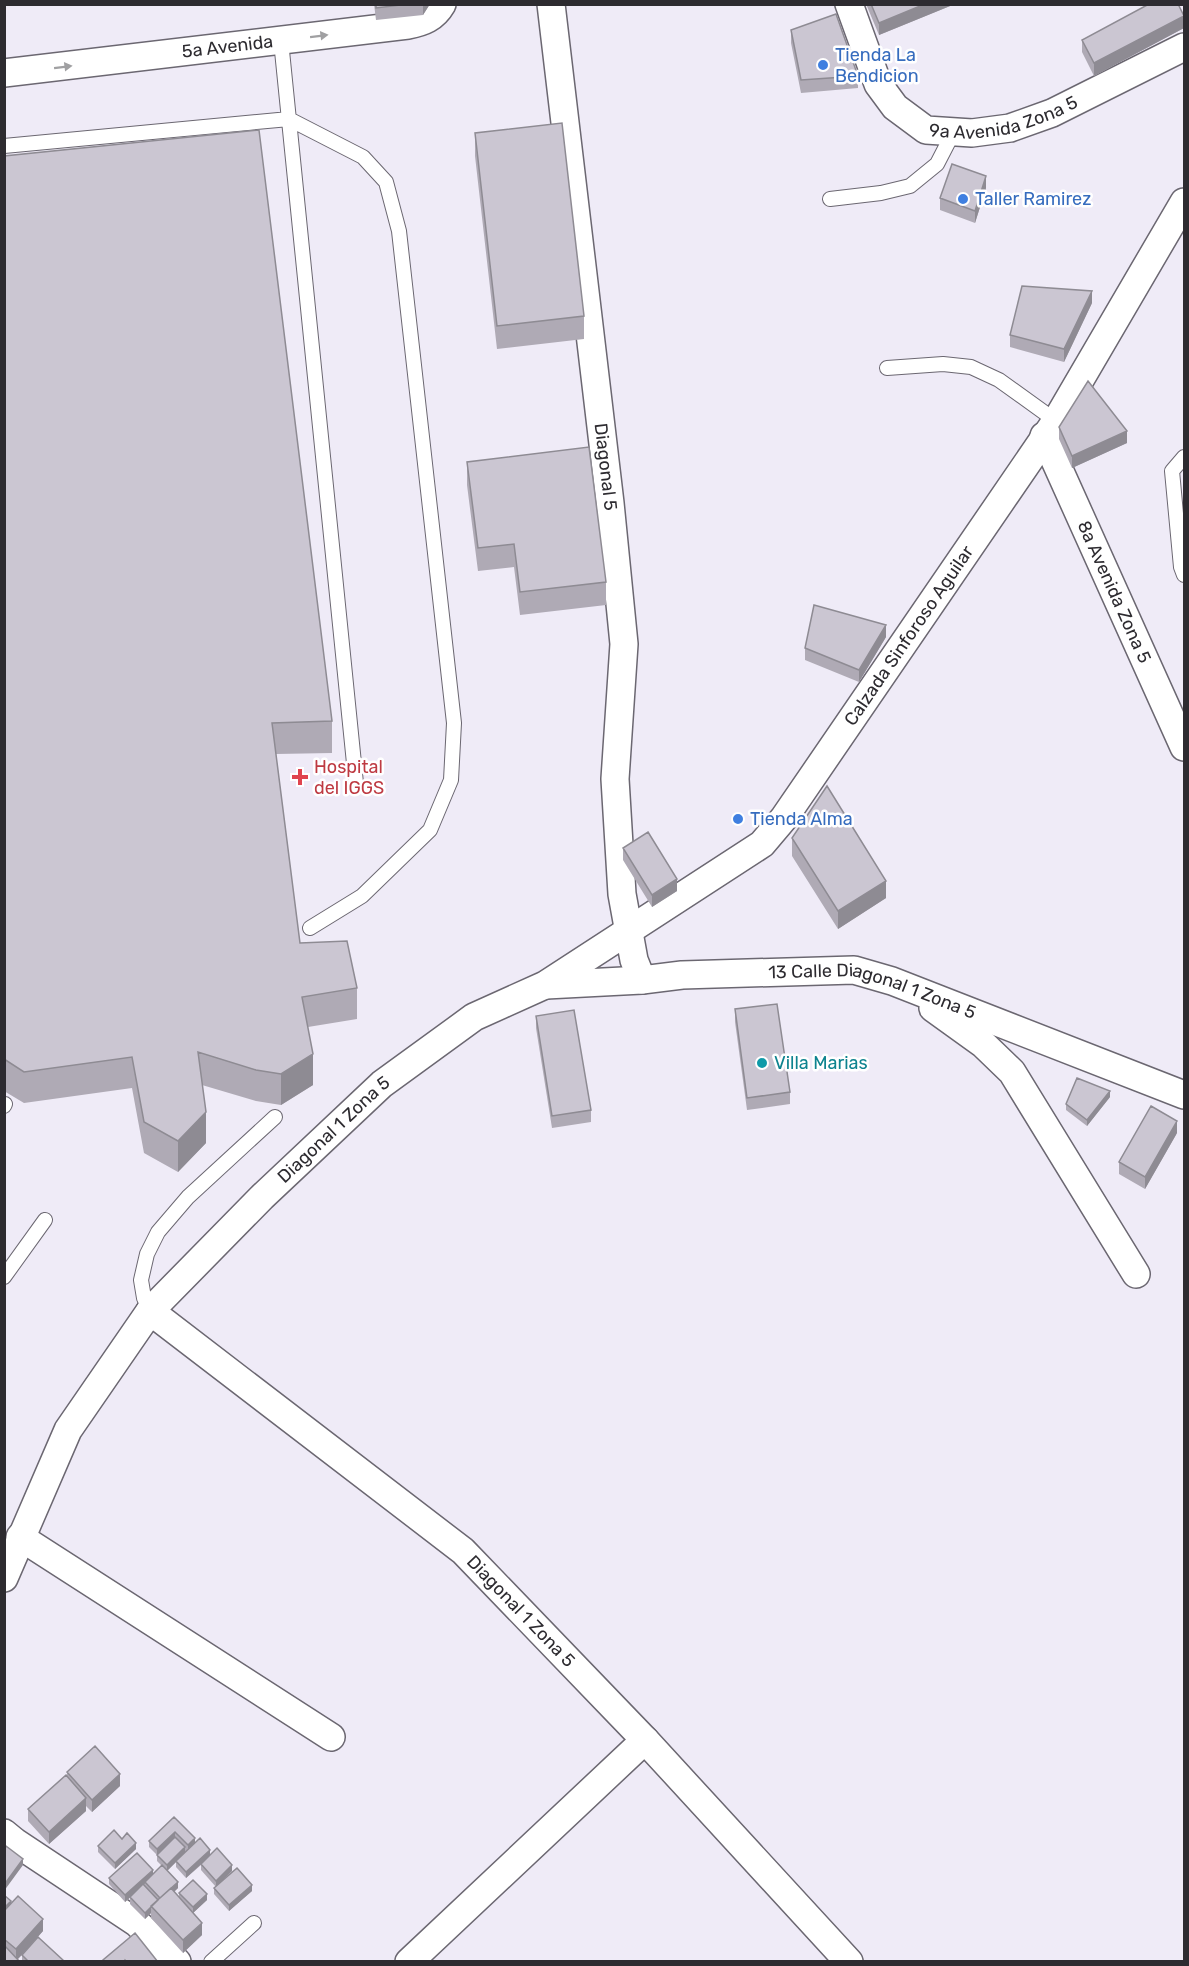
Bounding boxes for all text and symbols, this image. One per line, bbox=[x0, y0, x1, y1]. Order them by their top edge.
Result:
street label: 5a Avenida bbox=[181, 30, 274, 63]
one-way arrow bbox=[309, 32, 328, 41]
place label: Tienda La Bendicion bbox=[835, 44, 919, 87]
marker: Tienda La Bendicion bbox=[816, 58, 830, 72]
one-way arrow bbox=[53, 62, 72, 72]
street label: 9a Avenida Zona 5 bbox=[928, 91, 1081, 144]
place label: Taller Ramirez bbox=[975, 188, 1091, 210]
marker: Taller Ramirez bbox=[956, 192, 970, 206]
street label: Diagonal 5 bbox=[590, 422, 622, 512]
street label: 8a Avenida Zona 5 bbox=[1073, 517, 1156, 667]
street label: Calzada Sinforoso Aguilar bbox=[840, 541, 978, 730]
place label: Hospital del IGGS bbox=[314, 756, 384, 799]
marker: Hospital del IGGS bbox=[291, 768, 309, 786]
place label: Tienda Alma bbox=[750, 808, 853, 830]
marker: Tienda Alma bbox=[731, 812, 745, 826]
street label: 13 Calle Diagonal 1 Zona 5 bbox=[768, 959, 979, 1024]
place label: Villa Marias bbox=[774, 1052, 868, 1074]
marker: Villa Marias bbox=[755, 1056, 769, 1070]
street label: Diagonal 1 Zona 5 bbox=[273, 1071, 394, 1188]
street label: Diagonal 1 Zona 5 bbox=[462, 1551, 580, 1672]

